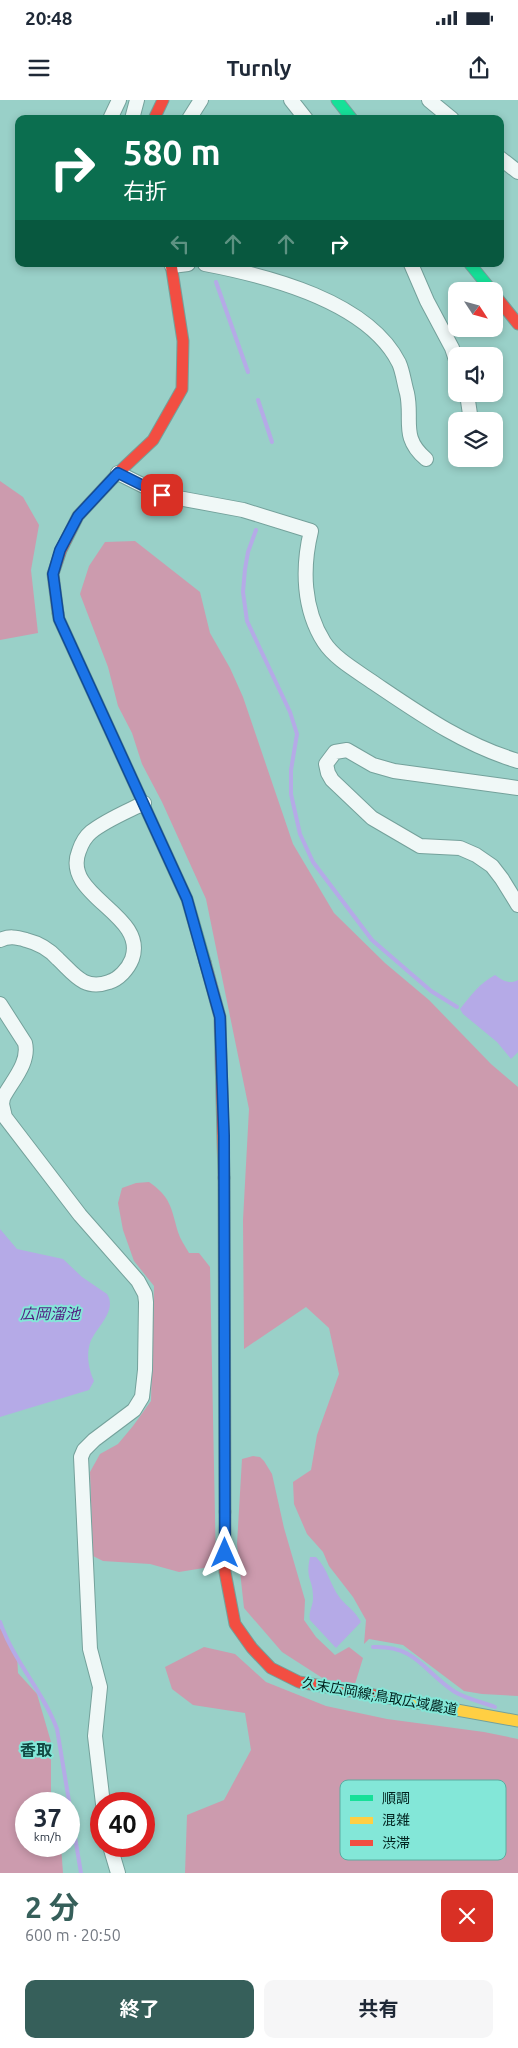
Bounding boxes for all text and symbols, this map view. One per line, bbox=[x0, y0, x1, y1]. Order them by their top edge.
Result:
text: 20:48 bbox=[25, 7, 73, 29]
icon: menu bbox=[25, 54, 53, 82]
icon: share bbox=[465, 54, 493, 82]
text: Turnly bbox=[227, 55, 291, 80]
text: 580 m bbox=[123, 132, 221, 172]
icon: right bbox=[40, 135, 105, 200]
text: 右折 bbox=[123, 178, 167, 203]
icon: left bbox=[166, 230, 194, 258]
icon: ahead bbox=[219, 230, 247, 258]
icon: ahead bbox=[272, 230, 300, 258]
icon: right bbox=[325, 230, 353, 258]
north arrow bbox=[448, 282, 502, 338]
map controls bbox=[448, 282, 503, 467]
button: sound bbox=[448, 347, 503, 402]
button: layers bbox=[448, 412, 503, 467]
pin bbox=[141, 474, 183, 516]
icon: arrive bbox=[148, 481, 176, 509]
water label: 広岡溜池 bbox=[20, 1305, 82, 1322]
position arrow bbox=[198, 1526, 250, 1578]
street label: 久末広岡線;鳥取広域農道 bbox=[301, 1674, 459, 1718]
district label: 香取 bbox=[20, 1741, 52, 1759]
legend bbox=[340, 1780, 506, 1860]
text: 順調 bbox=[382, 1790, 410, 1806]
speed limit sign: 40 bbox=[90, 1792, 155, 1857]
text: 37 bbox=[33, 1804, 62, 1832]
text: 混雑 bbox=[382, 1812, 410, 1828]
text: km/h bbox=[34, 1830, 61, 1843]
text: 渋滞 bbox=[382, 1835, 410, 1851]
text: 2 分 bbox=[25, 1890, 79, 1924]
button: close bbox=[441, 1890, 493, 1942]
text: 600 m · 20:50 bbox=[25, 1926, 121, 1944]
button: 終了 bbox=[25, 1980, 254, 2038]
button: 共有 bbox=[264, 1980, 493, 2038]

